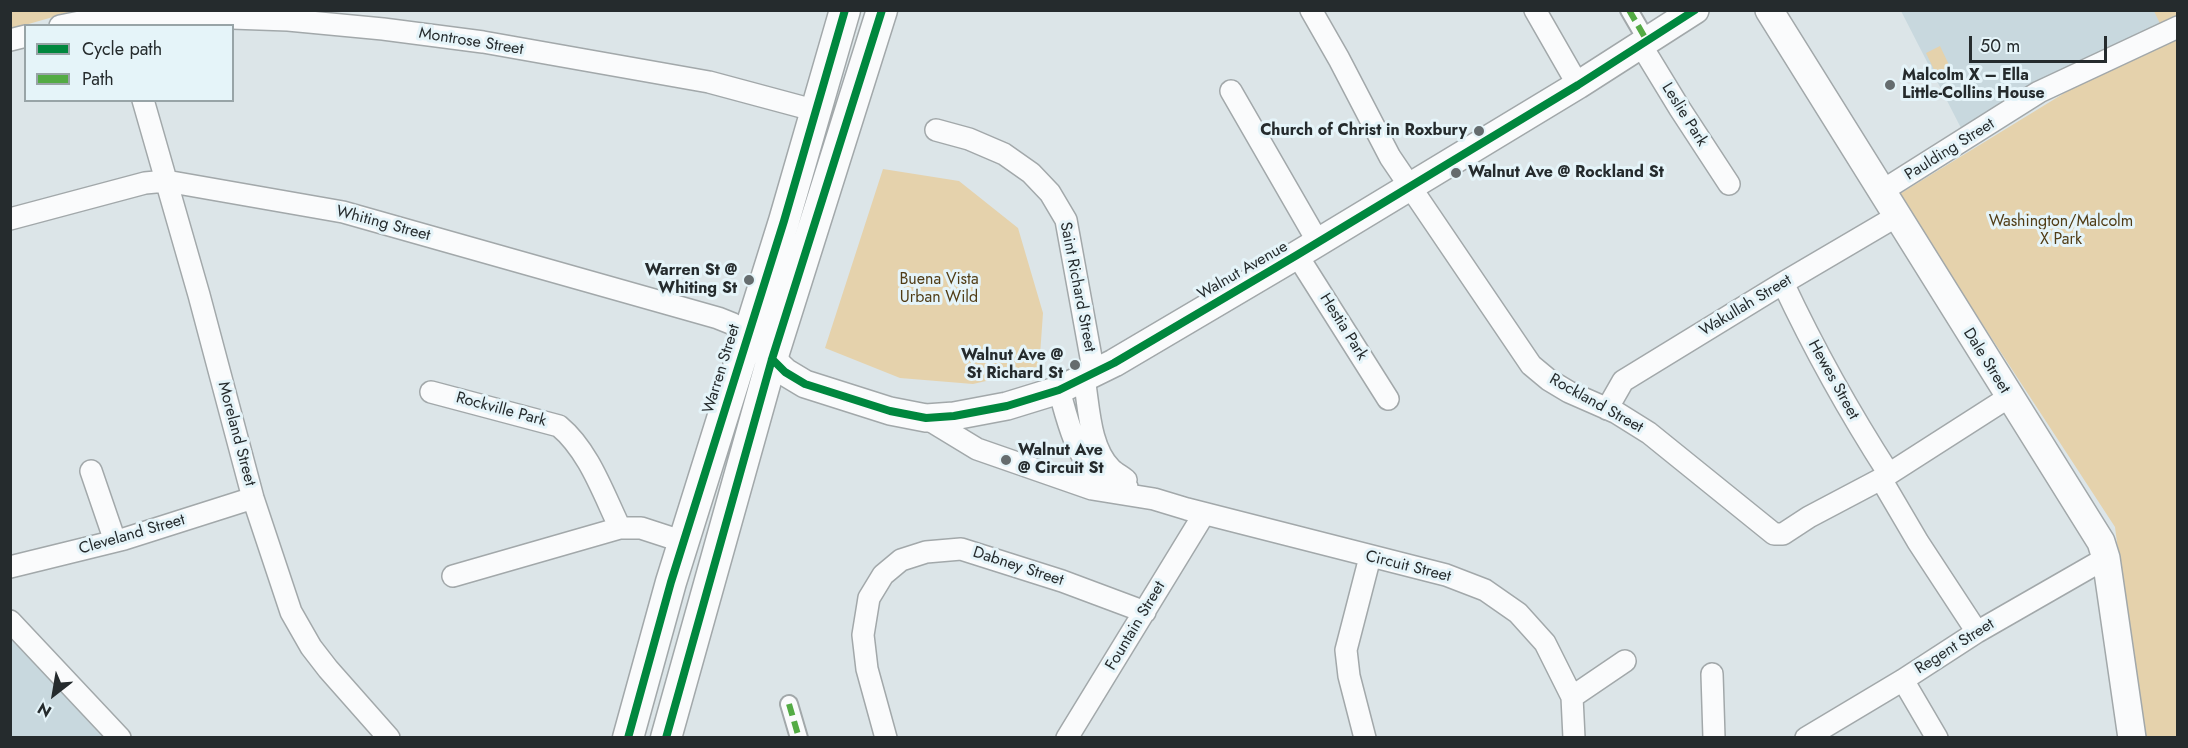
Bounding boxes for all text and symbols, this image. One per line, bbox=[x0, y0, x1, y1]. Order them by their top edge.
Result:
legend bbox=[24, 24, 234, 102]
street label: Montrose Street bbox=[417, 24, 525, 60]
scale bar bbox=[1972, 24, 2110, 62]
text: 50 m bbox=[1980, 33, 2020, 59]
text: Cycle path bbox=[82, 36, 162, 62]
text: Path bbox=[82, 66, 114, 92]
place label: Malcolm X – Ella Little-Collins House bbox=[1902, 66, 2045, 104]
marker: Malcolm X – Ella Little-Collins House bbox=[1883, 78, 1897, 92]
street label: Leslie Park bbox=[1657, 80, 1711, 150]
street label: Paulding Street bbox=[1902, 115, 1998, 185]
place label: Church of Christ in Roxbury bbox=[1260, 121, 1467, 141]
marker: Church of Christ in Roxbury bbox=[1472, 124, 1486, 138]
place label: Walnut Ave @ Rockland St bbox=[1468, 163, 1664, 183]
marker: Walnut Ave @ Rockland St bbox=[1449, 166, 1463, 180]
street label: Whiting Street bbox=[334, 202, 432, 246]
park label: Washington/Malcolm X Park bbox=[1989, 212, 2133, 250]
street label: Saint Richard Street bbox=[1055, 220, 1099, 354]
street label: Walnut Avenue bbox=[1195, 237, 1291, 305]
place label: Warren St @ Whiting St bbox=[645, 261, 737, 299]
park label: Buena Vista Urban Wild bbox=[899, 270, 979, 308]
street label: Wakullah Street bbox=[1697, 271, 1795, 341]
marker: Warren St @ Whiting St bbox=[742, 273, 756, 287]
street label: Hestia Park bbox=[1315, 290, 1371, 364]
street label: Warren Street bbox=[699, 322, 745, 416]
street label: Dale Street bbox=[1958, 325, 2014, 397]
street label: Hewes Street bbox=[1803, 337, 1863, 423]
place label: Walnut Ave @ St Richard St bbox=[961, 346, 1063, 384]
marker: Walnut Ave @ St Richard St bbox=[1068, 358, 1082, 372]
street label: Rockland Street bbox=[1546, 370, 1646, 438]
street label: Moreland Street bbox=[213, 380, 259, 488]
street label: Rockville Park bbox=[454, 389, 548, 431]
place label: Walnut Ave @ Circuit St bbox=[1018, 441, 1104, 479]
marker: Walnut Ave @ Circuit St bbox=[999, 453, 1013, 467]
street label: Cleveland Street bbox=[77, 511, 187, 559]
street label: Dabney Street bbox=[970, 543, 1066, 591]
street label: Circuit Street bbox=[1363, 547, 1453, 587]
street label: Fountain Street bbox=[1102, 578, 1170, 674]
street label: Regent Street bbox=[1912, 615, 1998, 679]
north arrow bbox=[24, 664, 84, 724]
text: N bbox=[33, 697, 56, 723]

